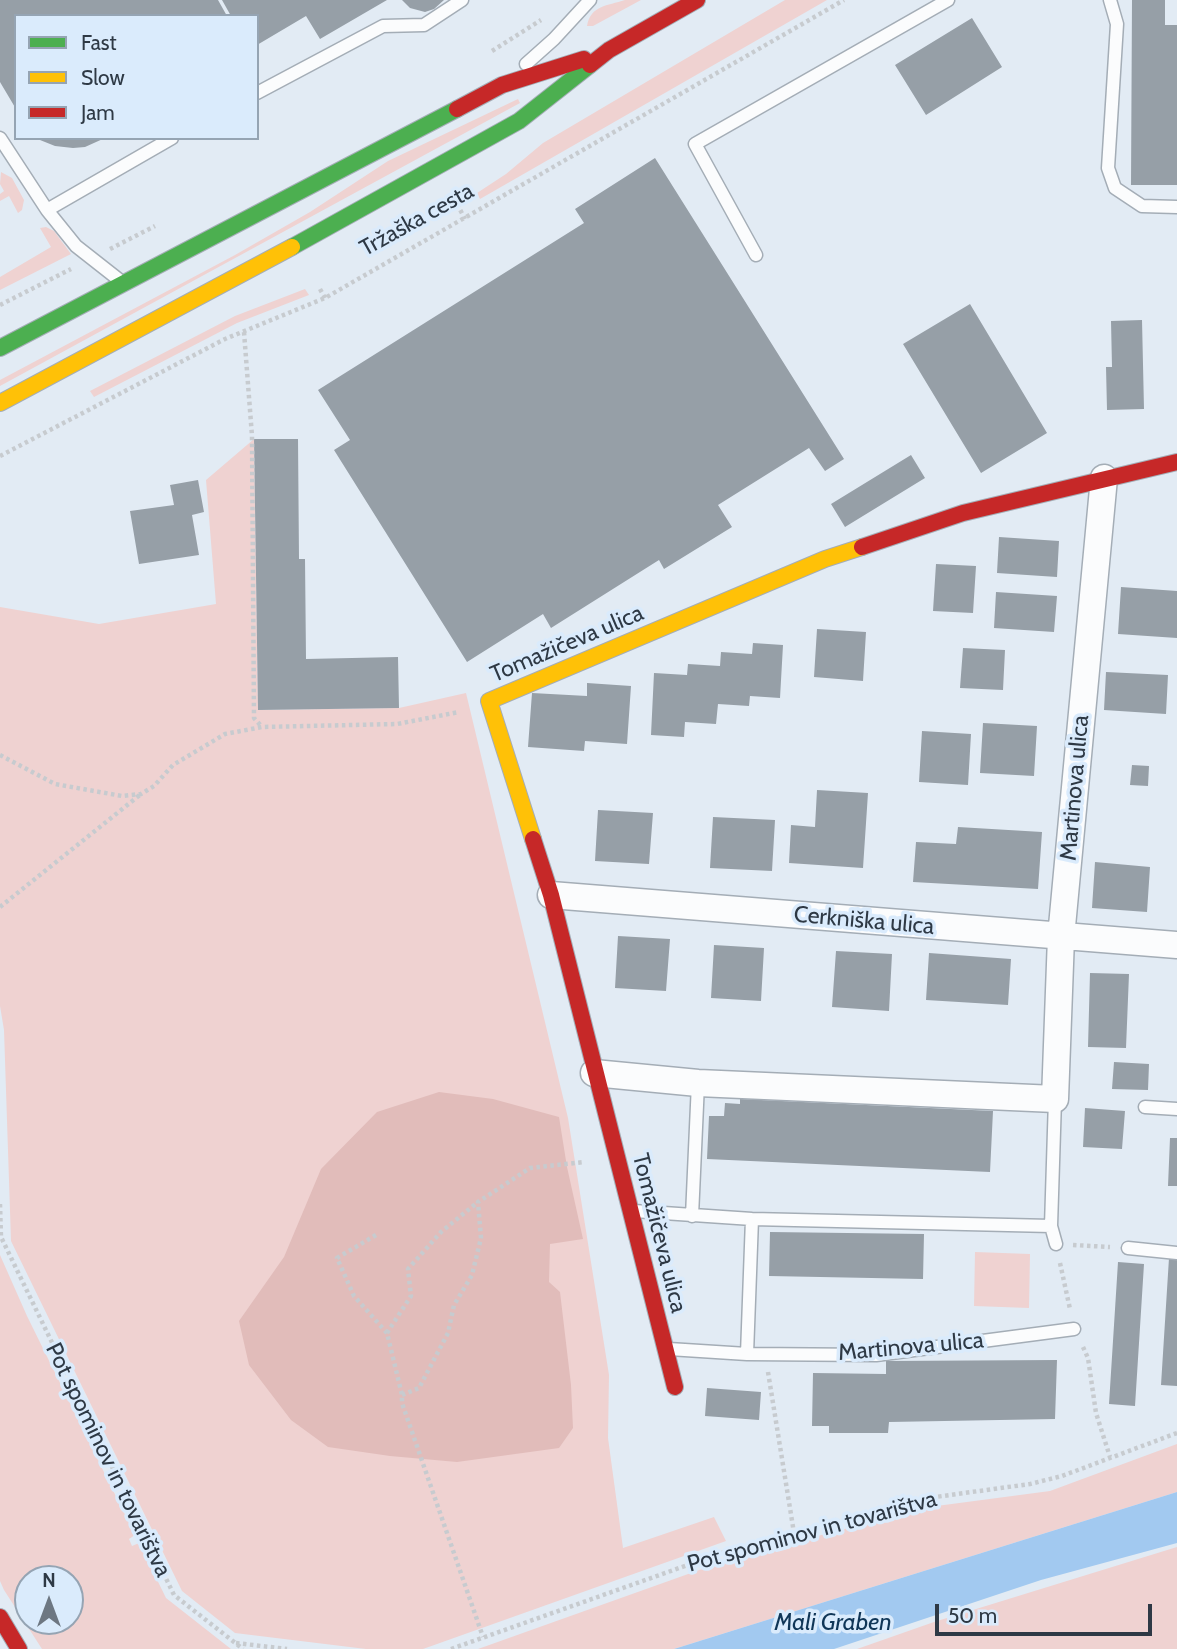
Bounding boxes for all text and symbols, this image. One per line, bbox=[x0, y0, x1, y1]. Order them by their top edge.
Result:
legend bbox=[14, 14, 259, 140]
text: Fast bbox=[81, 30, 117, 55]
text: Slow bbox=[81, 65, 125, 90]
text: Jam bbox=[81, 100, 115, 125]
street label: Tržaška cesta bbox=[355, 177, 479, 263]
street label: Tomažičeva ulica bbox=[486, 599, 648, 689]
street label: Martinova ulica bbox=[1055, 714, 1095, 862]
street label: Cerkniška ulica bbox=[793, 901, 935, 941]
street label: Tomažičeva ulica bbox=[626, 1150, 692, 1316]
street label: Martinova ulica bbox=[837, 1327, 985, 1367]
street label: Pot spominov in tovarištva bbox=[39, 1338, 177, 1582]
street label: Pot spominov in tovarištva bbox=[684, 1485, 940, 1579]
north arrow bbox=[14, 1565, 84, 1635]
text: N bbox=[42, 1569, 56, 1592]
scale bar bbox=[939, 1590, 1156, 1634]
text: 50 m bbox=[948, 1603, 997, 1628]
water label: Mali Graben bbox=[774, 1609, 892, 1637]

